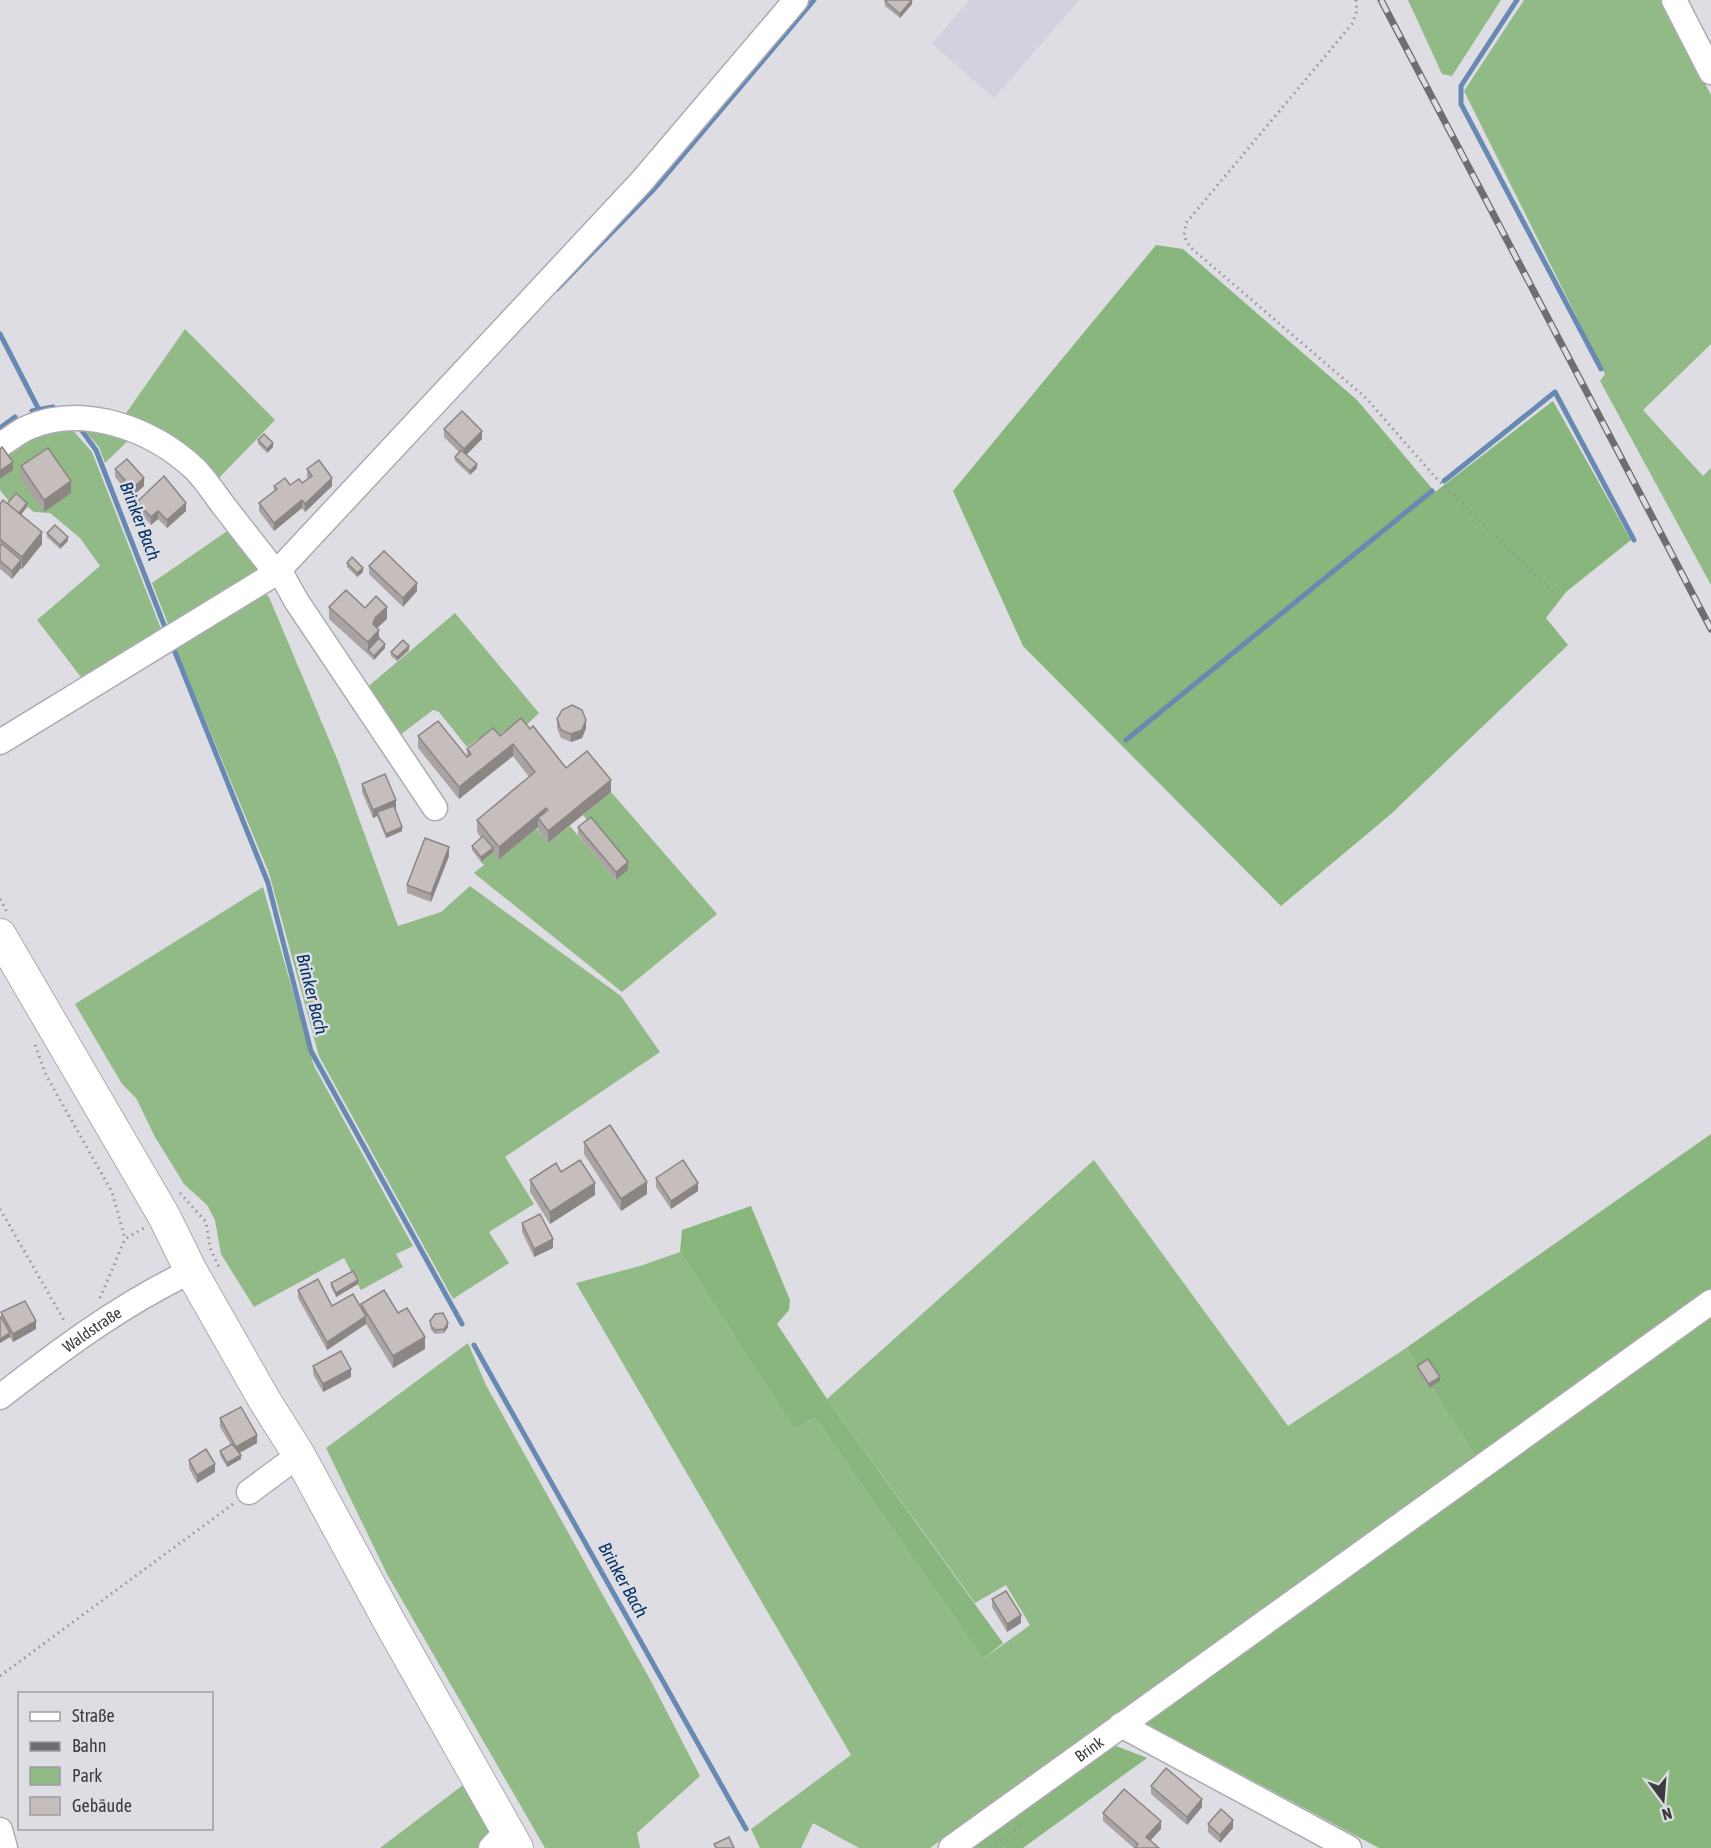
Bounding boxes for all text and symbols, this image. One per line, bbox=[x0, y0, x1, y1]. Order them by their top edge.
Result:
water label: Brinker Bach bbox=[116, 479, 165, 563]
water label: Brinker Bach bbox=[292, 951, 333, 1037]
street label: Waldstraße bbox=[59, 1303, 124, 1356]
water label: Brinker Bach bbox=[594, 1539, 653, 1621]
legend bbox=[18, 1692, 213, 1830]
text: Straße bbox=[72, 1705, 115, 1726]
street label: Brink bbox=[1071, 1733, 1107, 1765]
text: Bahn bbox=[72, 1735, 106, 1756]
text: Park bbox=[72, 1765, 102, 1786]
north arrow bbox=[1633, 1770, 1693, 1830]
text: Gebäude bbox=[72, 1795, 132, 1816]
text: N bbox=[1660, 1804, 1674, 1824]

